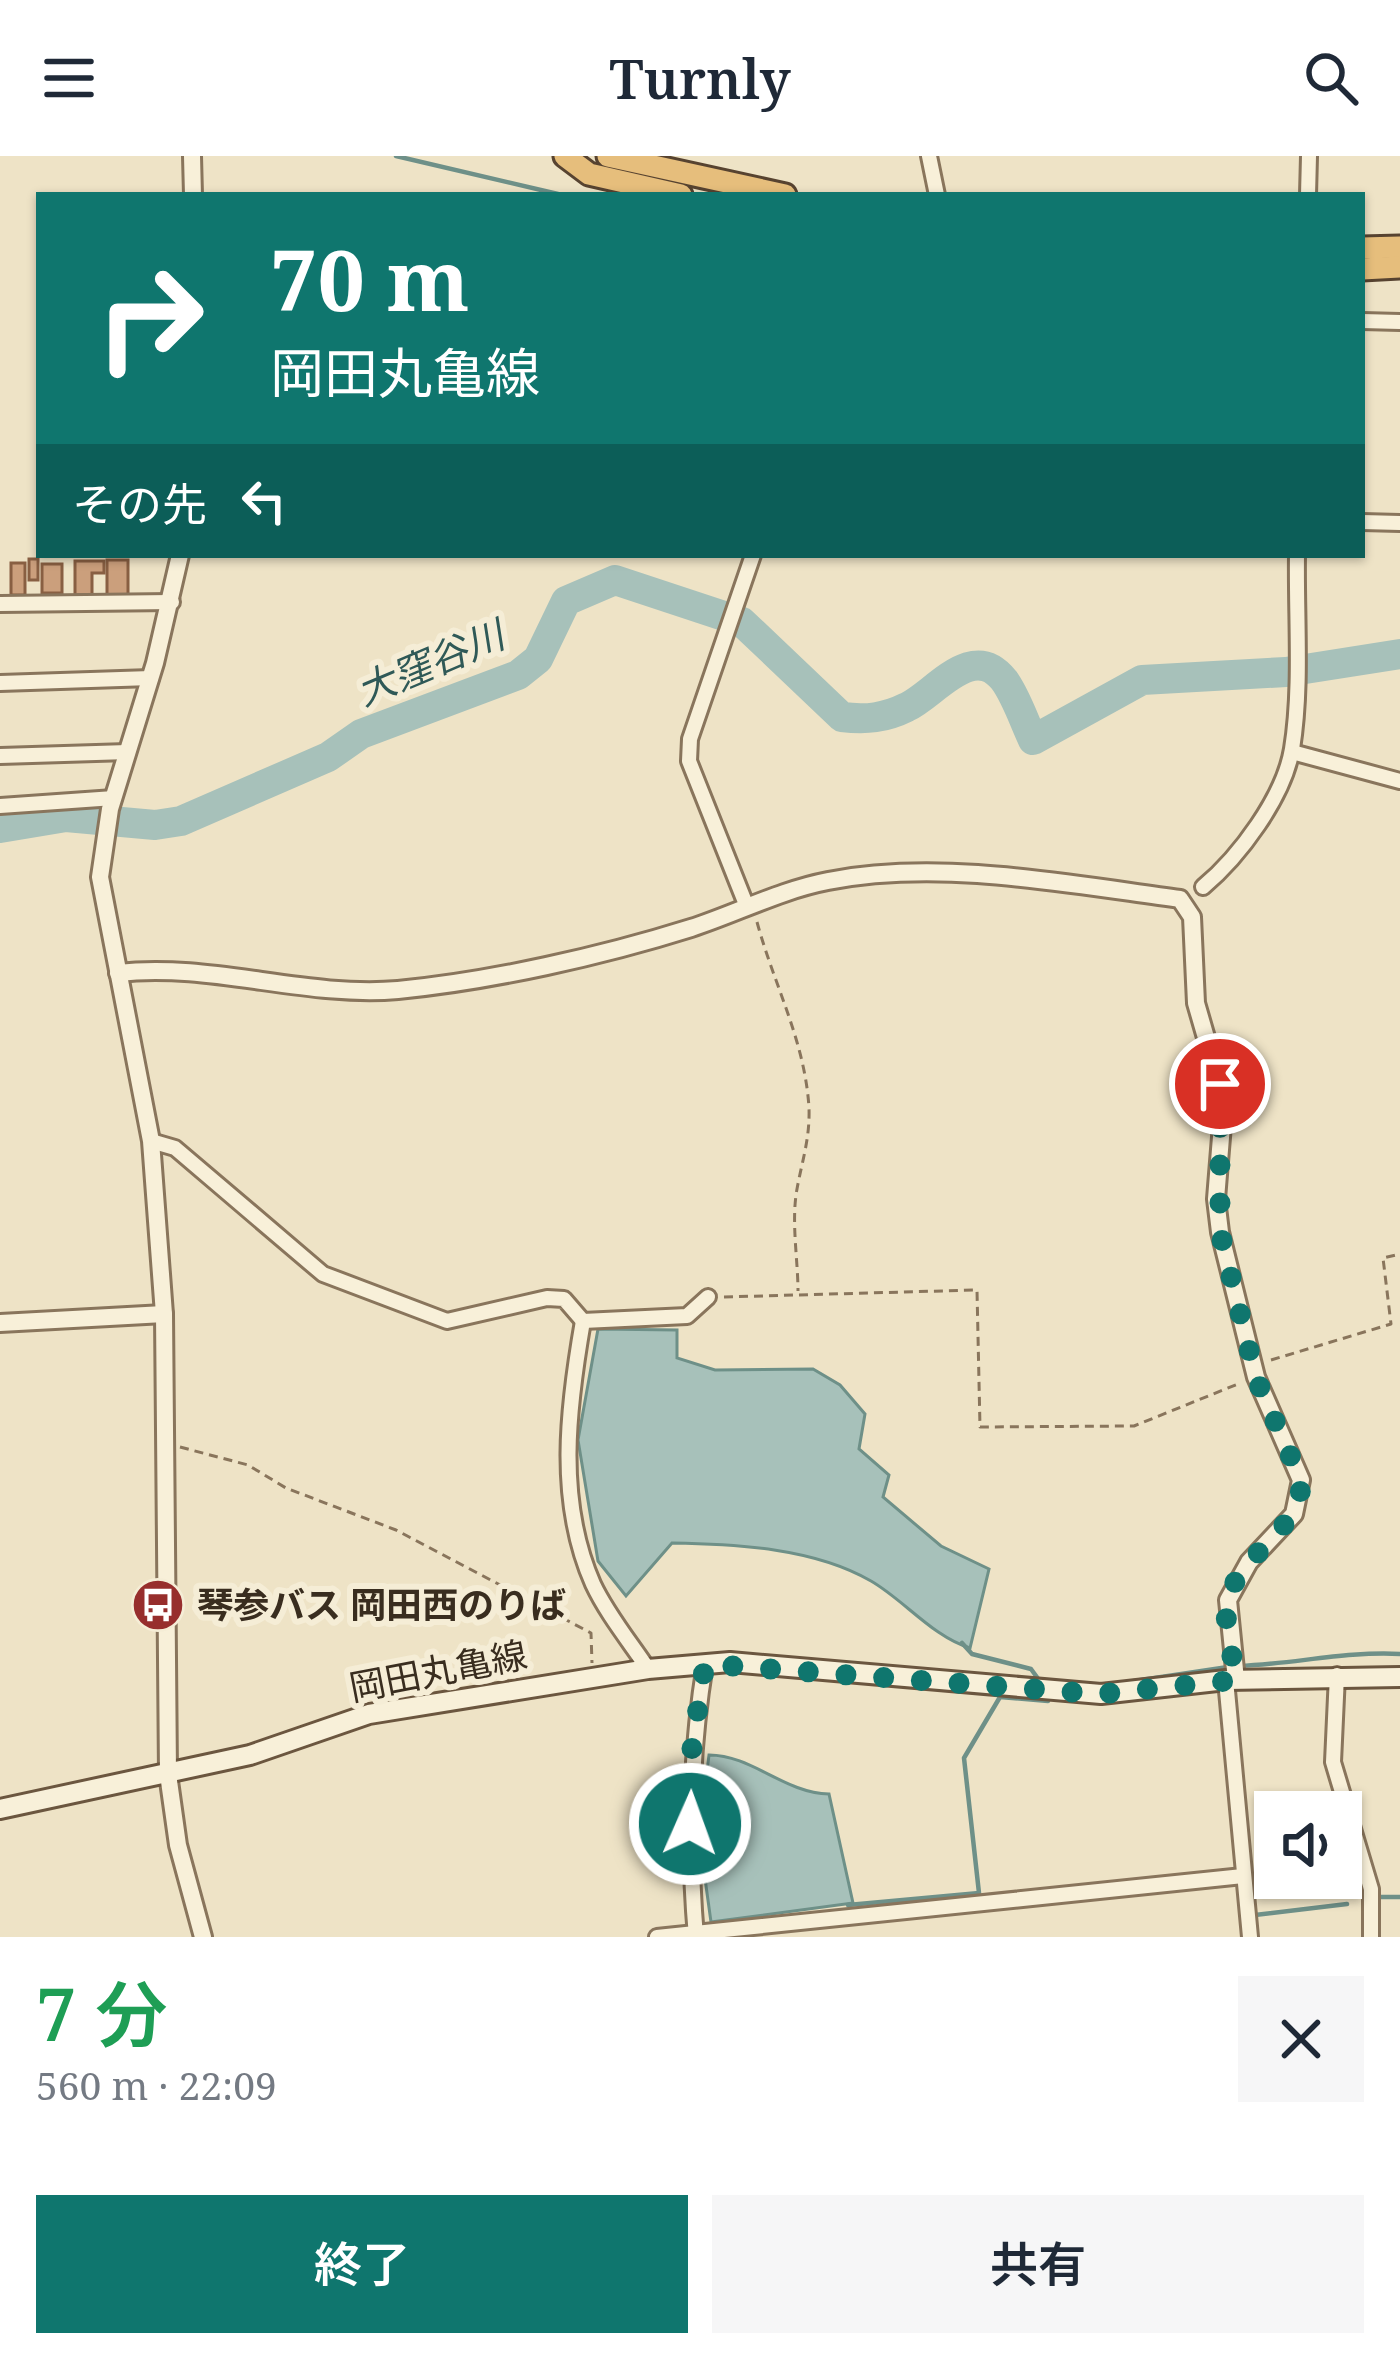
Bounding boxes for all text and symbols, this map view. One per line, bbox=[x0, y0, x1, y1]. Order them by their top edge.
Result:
text: Turnly bbox=[609, 41, 791, 115]
icon: menu bbox=[36, 45, 102, 111]
icon: search bbox=[1298, 45, 1364, 111]
text: 70 m bbox=[270, 221, 470, 336]
icon: right bbox=[72, 240, 228, 396]
text: 岡田丸亀線 bbox=[270, 335, 540, 409]
icon: left bbox=[231, 468, 297, 534]
text: その先 bbox=[72, 473, 207, 534]
water label: 大窪谷川 bbox=[347, 605, 515, 716]
pin bbox=[1169, 1033, 1271, 1135]
icon: arrive bbox=[1187, 1051, 1253, 1117]
bus stop icon: 琴参バス 岡田西のりば bbox=[130, 1577, 186, 1633]
place label: 琴参バス 岡田西のりば bbox=[197, 1580, 566, 1629]
street label: 岡田丸亀線 bbox=[345, 1629, 531, 1712]
position arrow bbox=[627, 1761, 753, 1887]
map controls bbox=[1254, 1791, 1362, 1899]
button: sound bbox=[1254, 1791, 1362, 1899]
text: 7 分 bbox=[36, 1964, 167, 2062]
button: close bbox=[1238, 1976, 1364, 2102]
text: 560 m · 22:09 bbox=[36, 2058, 277, 2111]
button: 終了 bbox=[36, 2195, 688, 2333]
button: 共有 bbox=[712, 2195, 1364, 2333]

